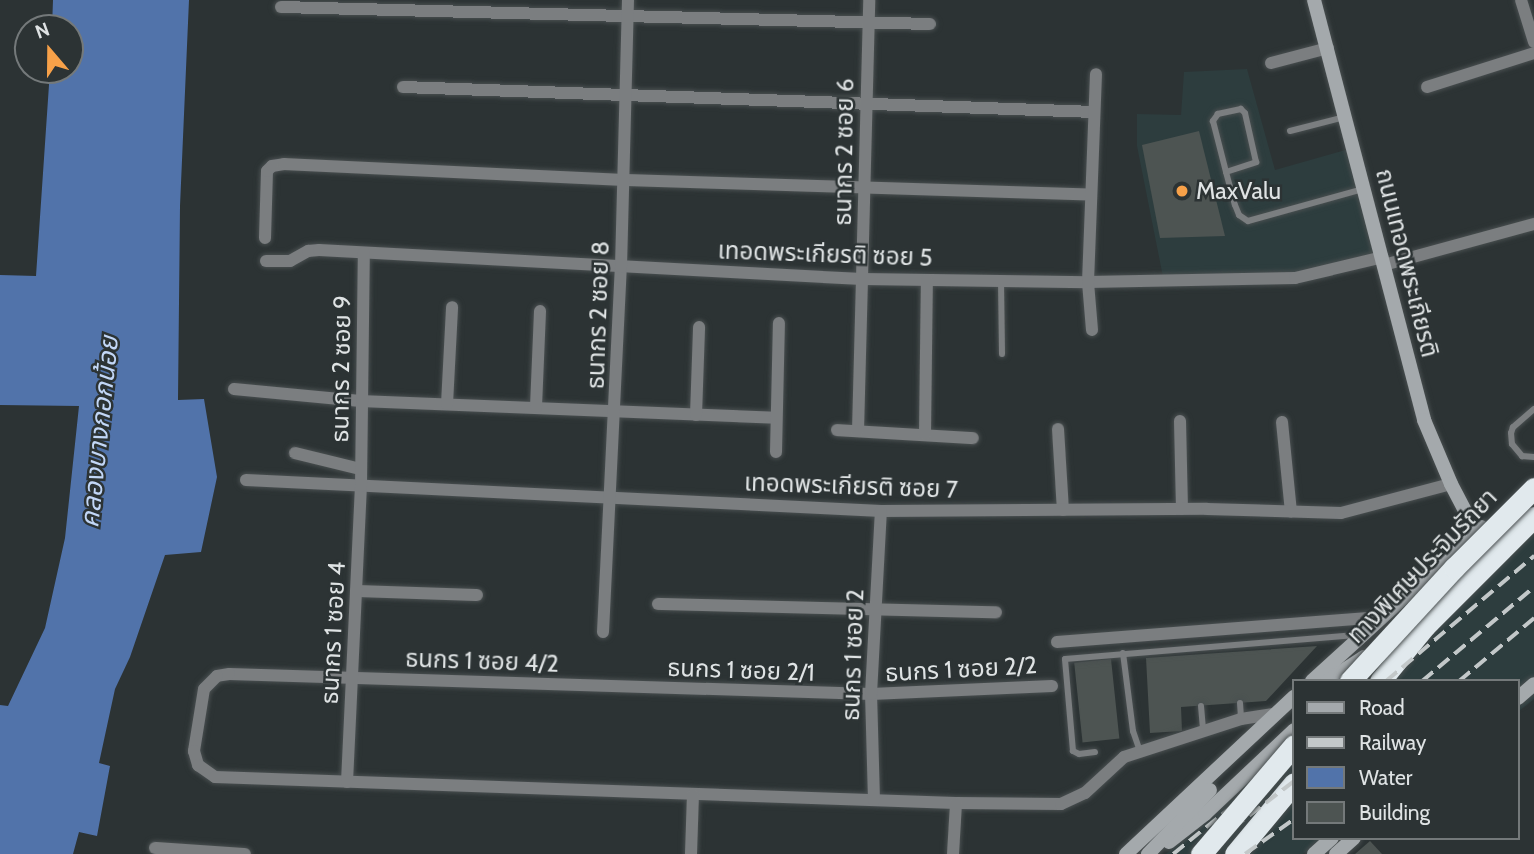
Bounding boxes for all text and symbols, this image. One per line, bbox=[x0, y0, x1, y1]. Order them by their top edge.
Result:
north arrow bbox=[14, 14, 84, 84]
text: N bbox=[32, 18, 53, 44]
street label: ธนากร 2 ซอย 6 bbox=[828, 78, 860, 226]
street label: ถนนเทอดพระเกียรติ bbox=[1370, 166, 1444, 360]
place label: MaxValu bbox=[1196, 177, 1281, 205]
marker: MaxValu bbox=[1174, 183, 1190, 199]
street label: เทอดพระเกียรติ ซอย 5 bbox=[717, 236, 933, 272]
street label: ธนากร 2 ซอย 8 bbox=[581, 240, 615, 390]
street label: ธนากร 2 ซอย 9 bbox=[325, 295, 357, 443]
water label: คลองบางกอกน้อย bbox=[74, 335, 126, 529]
street label: เทอดพระเกียรติ ซอย 7 bbox=[744, 468, 958, 504]
street label: ทางพิเศษประจิมรัถยา bbox=[1341, 483, 1503, 649]
street label: ธนากร 1 ซอย 4 bbox=[315, 561, 351, 705]
street label: ธนกร 1 ซอย 2 bbox=[836, 589, 870, 721]
street label: ธนกร 1 ซอย 4/2 bbox=[405, 644, 559, 678]
street label: ธนกร 1 ซอย 2/2 bbox=[884, 651, 1038, 687]
street label: ธนกร 1 ซอย 2/1 bbox=[667, 653, 815, 687]
legend bbox=[1292, 679, 1520, 840]
text: Road bbox=[1359, 695, 1405, 720]
text: Railway bbox=[1359, 730, 1426, 755]
text: Water bbox=[1359, 765, 1412, 790]
text: Building bbox=[1359, 800, 1430, 825]

